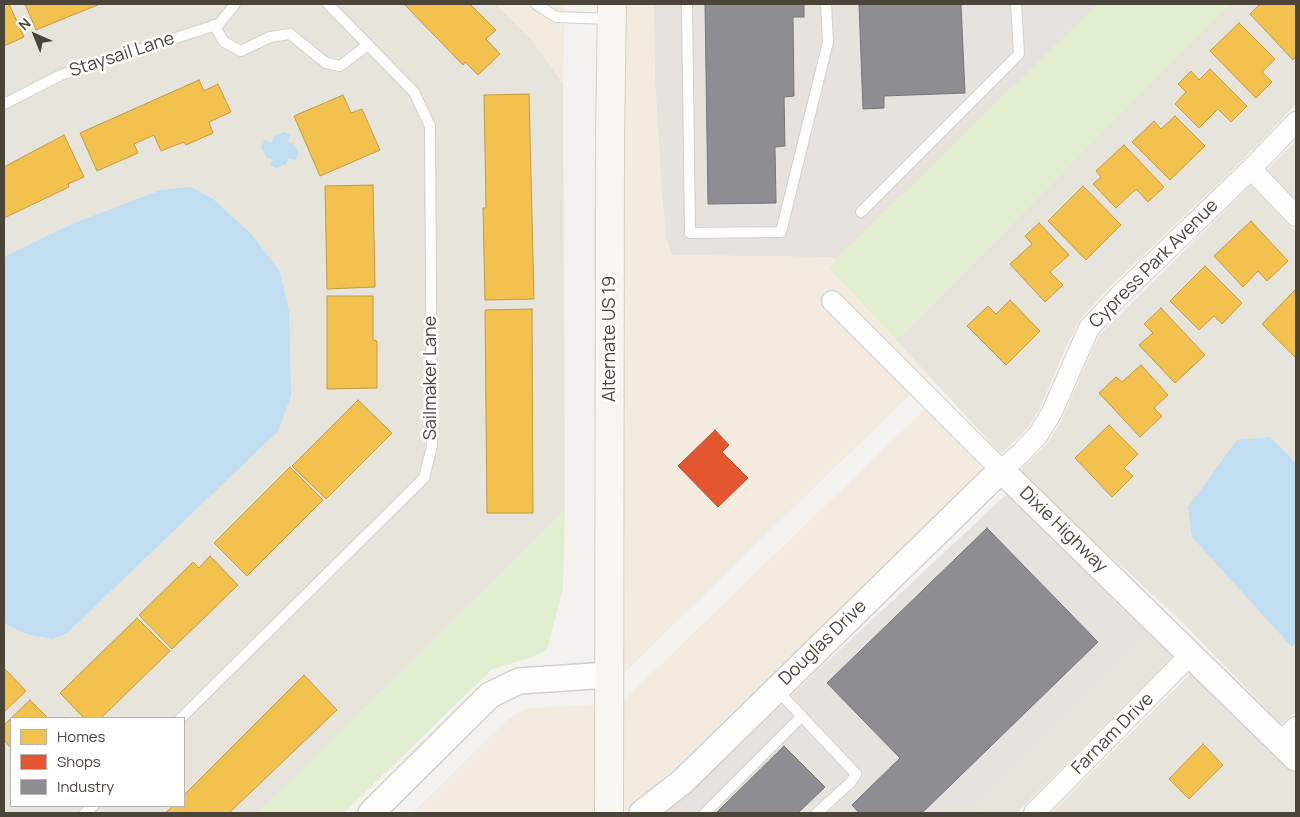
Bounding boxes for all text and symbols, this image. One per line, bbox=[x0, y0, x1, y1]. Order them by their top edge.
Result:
north arrow bbox=[10, 10, 60, 60]
text: N bbox=[14, 14, 34, 34]
street label: Staysail Lane bbox=[67, 28, 177, 82]
street label: Cypress Park Avenue bbox=[1085, 195, 1223, 333]
street label: Alternate US 19 bbox=[599, 276, 621, 402]
street label: Sailmaker Lane bbox=[420, 316, 442, 440]
street label: Dixie Highway bbox=[1014, 483, 1112, 577]
street label: Douglas Drive bbox=[775, 596, 871, 690]
street label: Farnam Drive bbox=[1068, 689, 1158, 779]
legend bbox=[10, 717, 185, 807]
text: Homes bbox=[57, 726, 105, 747]
text: Shops bbox=[57, 751, 101, 772]
text: Industry bbox=[57, 776, 114, 797]

